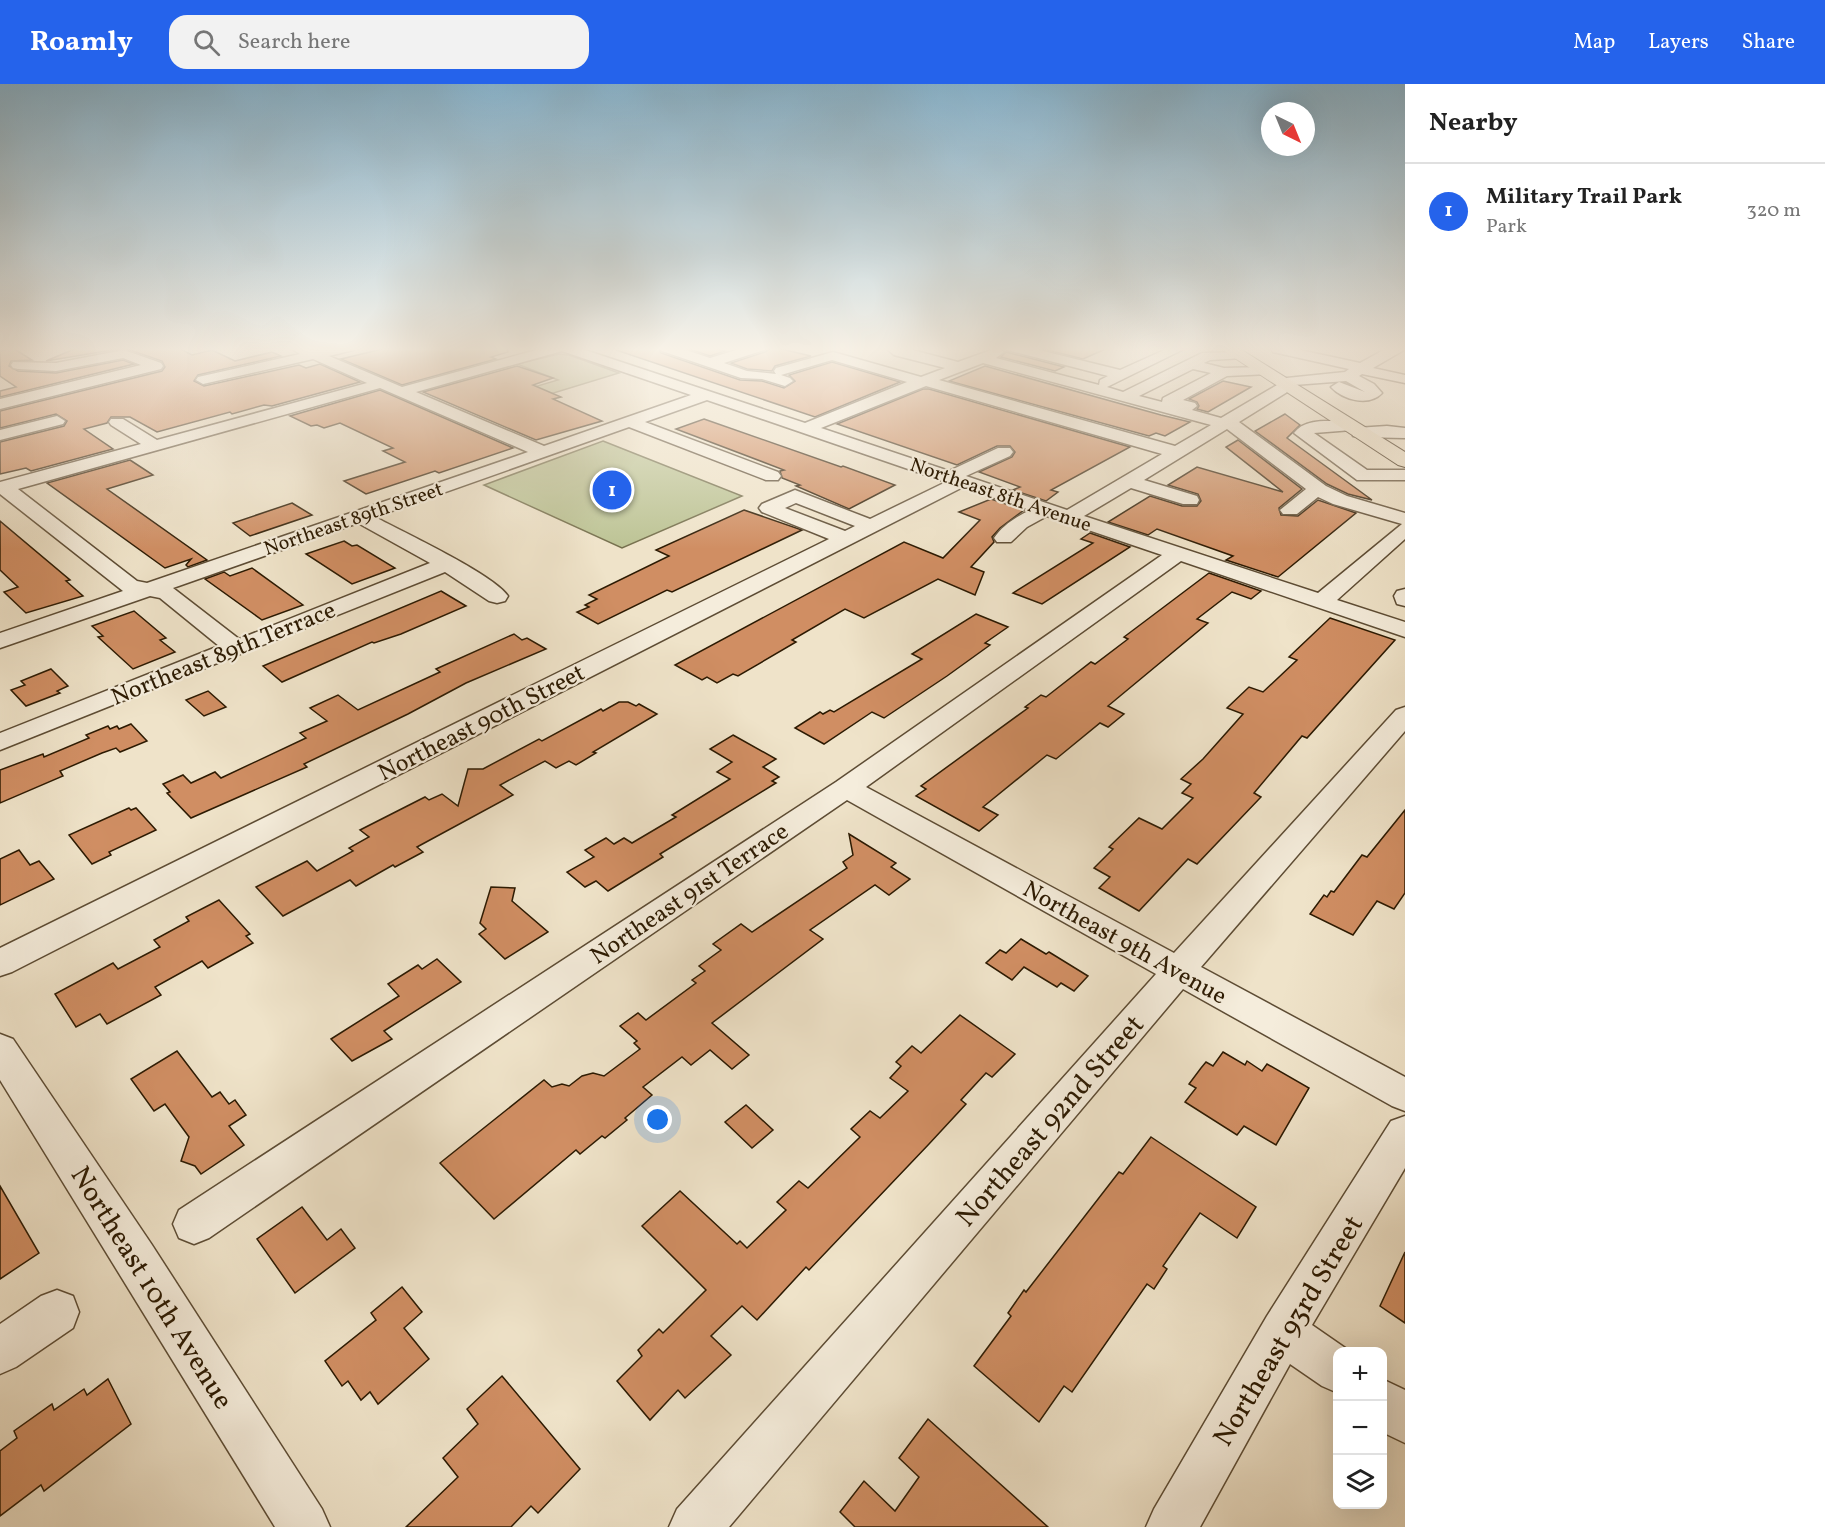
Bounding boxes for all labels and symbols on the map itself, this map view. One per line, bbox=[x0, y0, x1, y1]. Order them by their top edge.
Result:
north arrow bbox=[1261, 102, 1315, 156]
street label: Northeast 8th Avenue bbox=[906, 452, 1095, 540]
pin: 1 bbox=[592, 468, 632, 512]
street label: Northeast 89th Street bbox=[260, 476, 447, 564]
street label: Northeast 89th Terrace bbox=[106, 594, 341, 715]
street label: Northeast 90th Street bbox=[373, 657, 591, 791]
street label: Northeast 91st Terrace bbox=[584, 816, 796, 974]
street label: Northeast 9th Avenue bbox=[1016, 873, 1232, 1014]
street label: Northeast 92nd Street bbox=[948, 1007, 1154, 1236]
your location bbox=[643, 1105, 672, 1134]
street label: Northeast 10th Avenue bbox=[60, 1159, 242, 1417]
street label: Northeast 93rd Street bbox=[1205, 1208, 1374, 1454]

